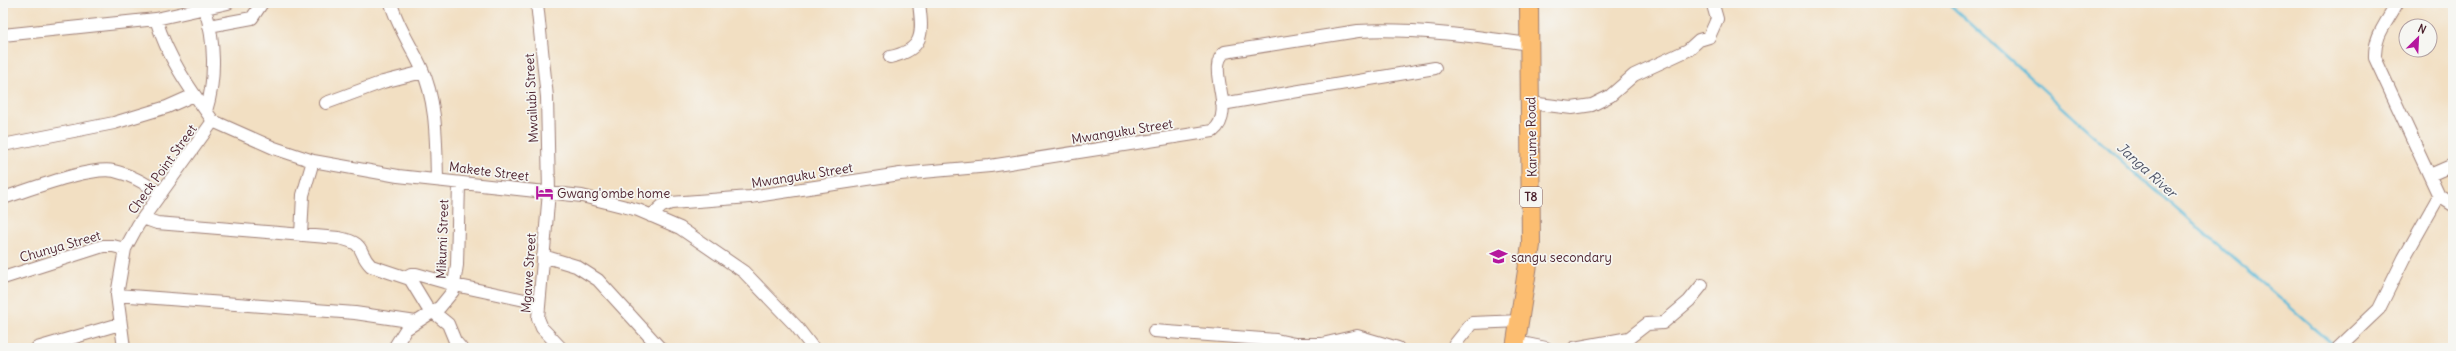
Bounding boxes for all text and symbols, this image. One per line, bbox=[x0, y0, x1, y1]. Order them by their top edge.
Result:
north arrow bbox=[2398, 18, 2438, 58]
text: N bbox=[2416, 21, 2428, 37]
street label: Mwailubi Street bbox=[521, 52, 542, 143]
street label: Karume Road bbox=[1522, 96, 1541, 177]
street label: Mwanguku Street bbox=[1070, 115, 1175, 148]
street label: Check Point Street bbox=[124, 121, 201, 217]
water label: Janga River bbox=[2113, 138, 2182, 203]
street label: Makete Street bbox=[448, 158, 531, 185]
street label: Mwanguku Street bbox=[750, 159, 855, 192]
hotel icon: Gwang'ombe home bbox=[534, 183, 554, 203]
place label: Gwang'ombe home bbox=[557, 185, 670, 202]
road number: T8 bbox=[1520, 187, 1542, 207]
street label: Mikumi Street bbox=[433, 198, 452, 279]
street label: Chunya Street bbox=[18, 227, 103, 266]
street label: Mgawe Street bbox=[517, 232, 540, 314]
school or university icon: sangu secondary bbox=[1488, 247, 1508, 267]
place label: sangu secondary bbox=[1511, 249, 1612, 266]

